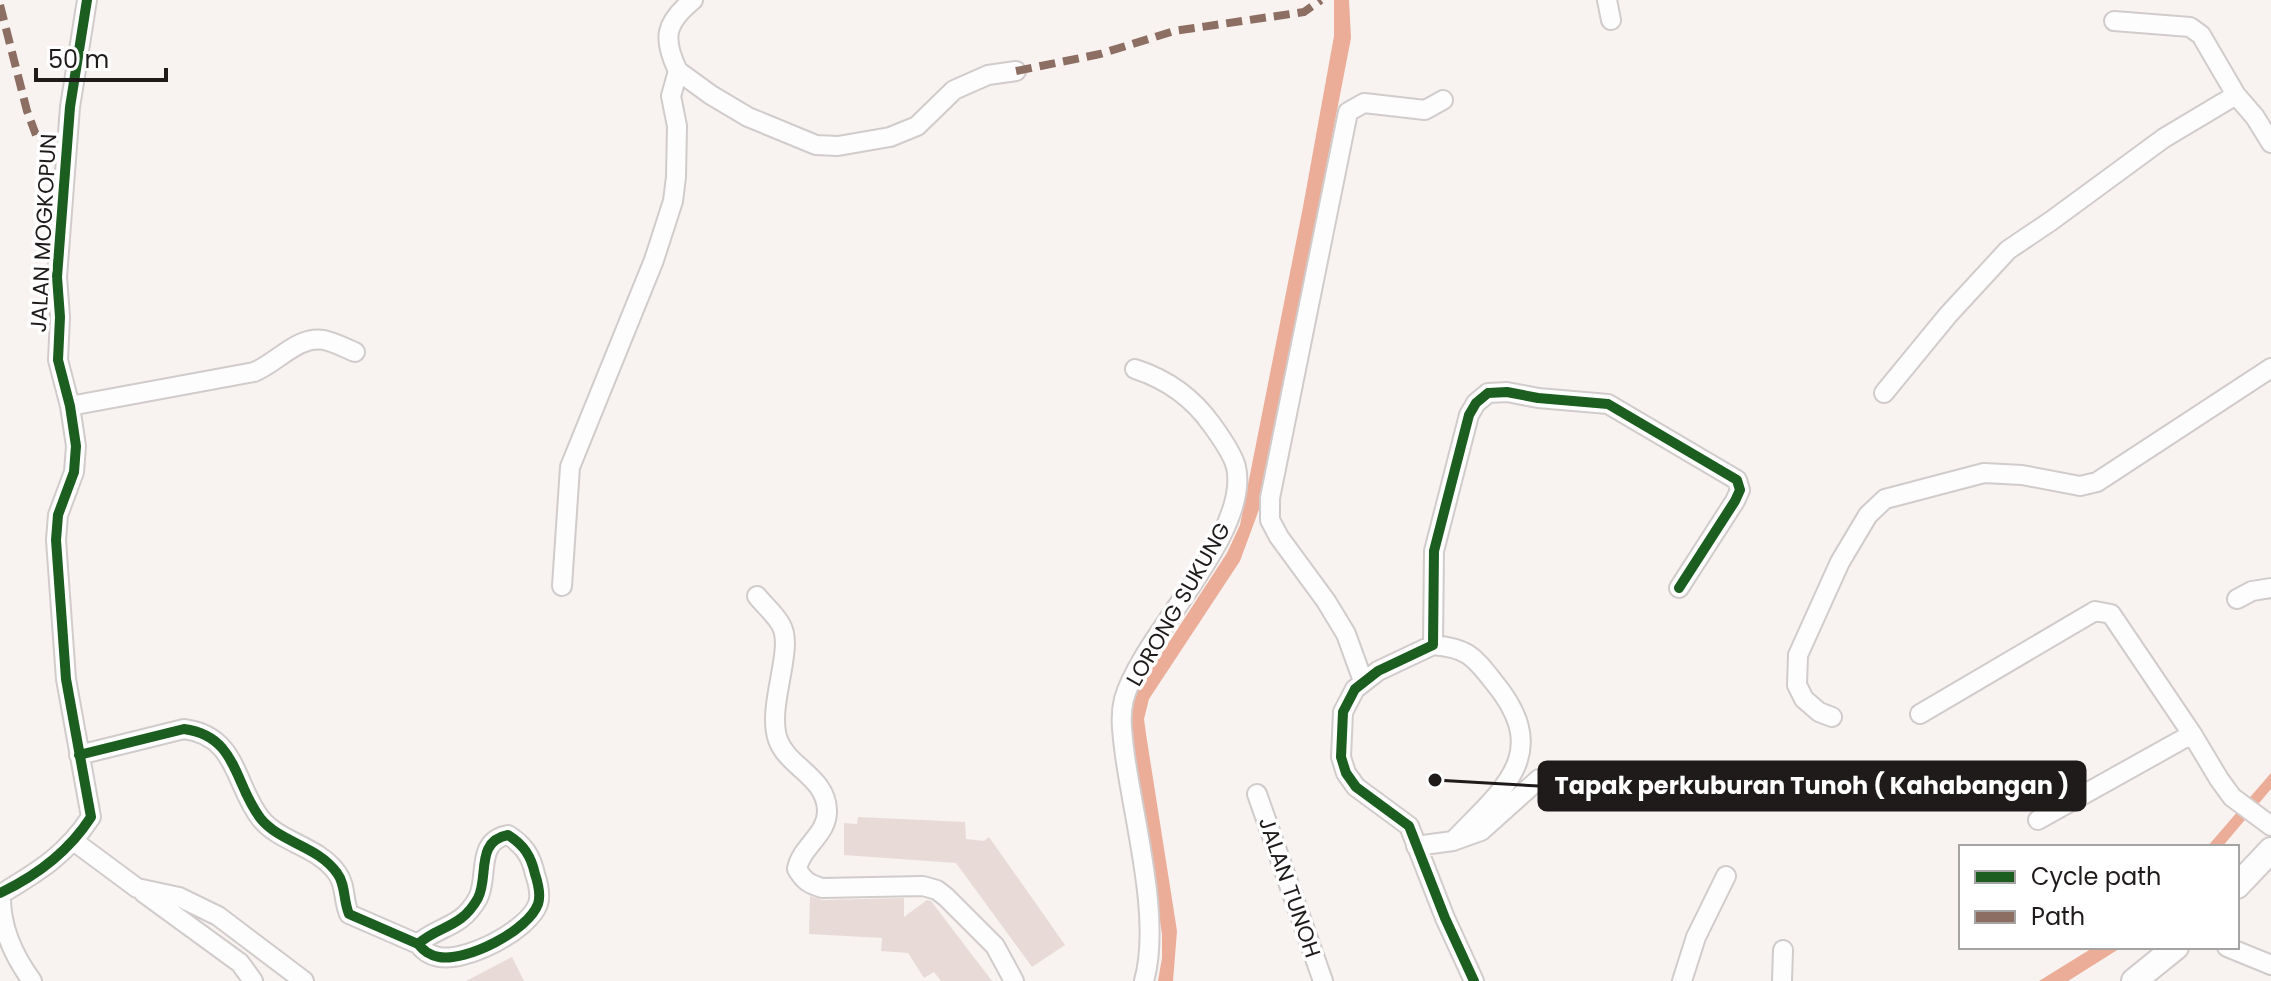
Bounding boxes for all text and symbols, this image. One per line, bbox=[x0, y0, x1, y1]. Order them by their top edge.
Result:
scale bar bbox=[36, 32, 166, 82]
text: 50 m bbox=[48, 43, 109, 76]
street label: JALAN MOGKOPUN bbox=[23, 133, 64, 333]
street label: LORONG SUKUNG bbox=[1119, 517, 1238, 692]
callout: Tapak perkuburan Tunoh ( Kahabangan ) bbox=[1539, 762, 2085, 810]
text: Tapak perkuburan Tunoh ( Kahabangan ) bbox=[1555, 769, 2069, 802]
street label: JALAN TUNOH bbox=[1251, 813, 1328, 962]
legend bbox=[1959, 845, 2239, 949]
text: Cycle path bbox=[2031, 860, 2161, 893]
text: Path bbox=[2031, 900, 2085, 933]

